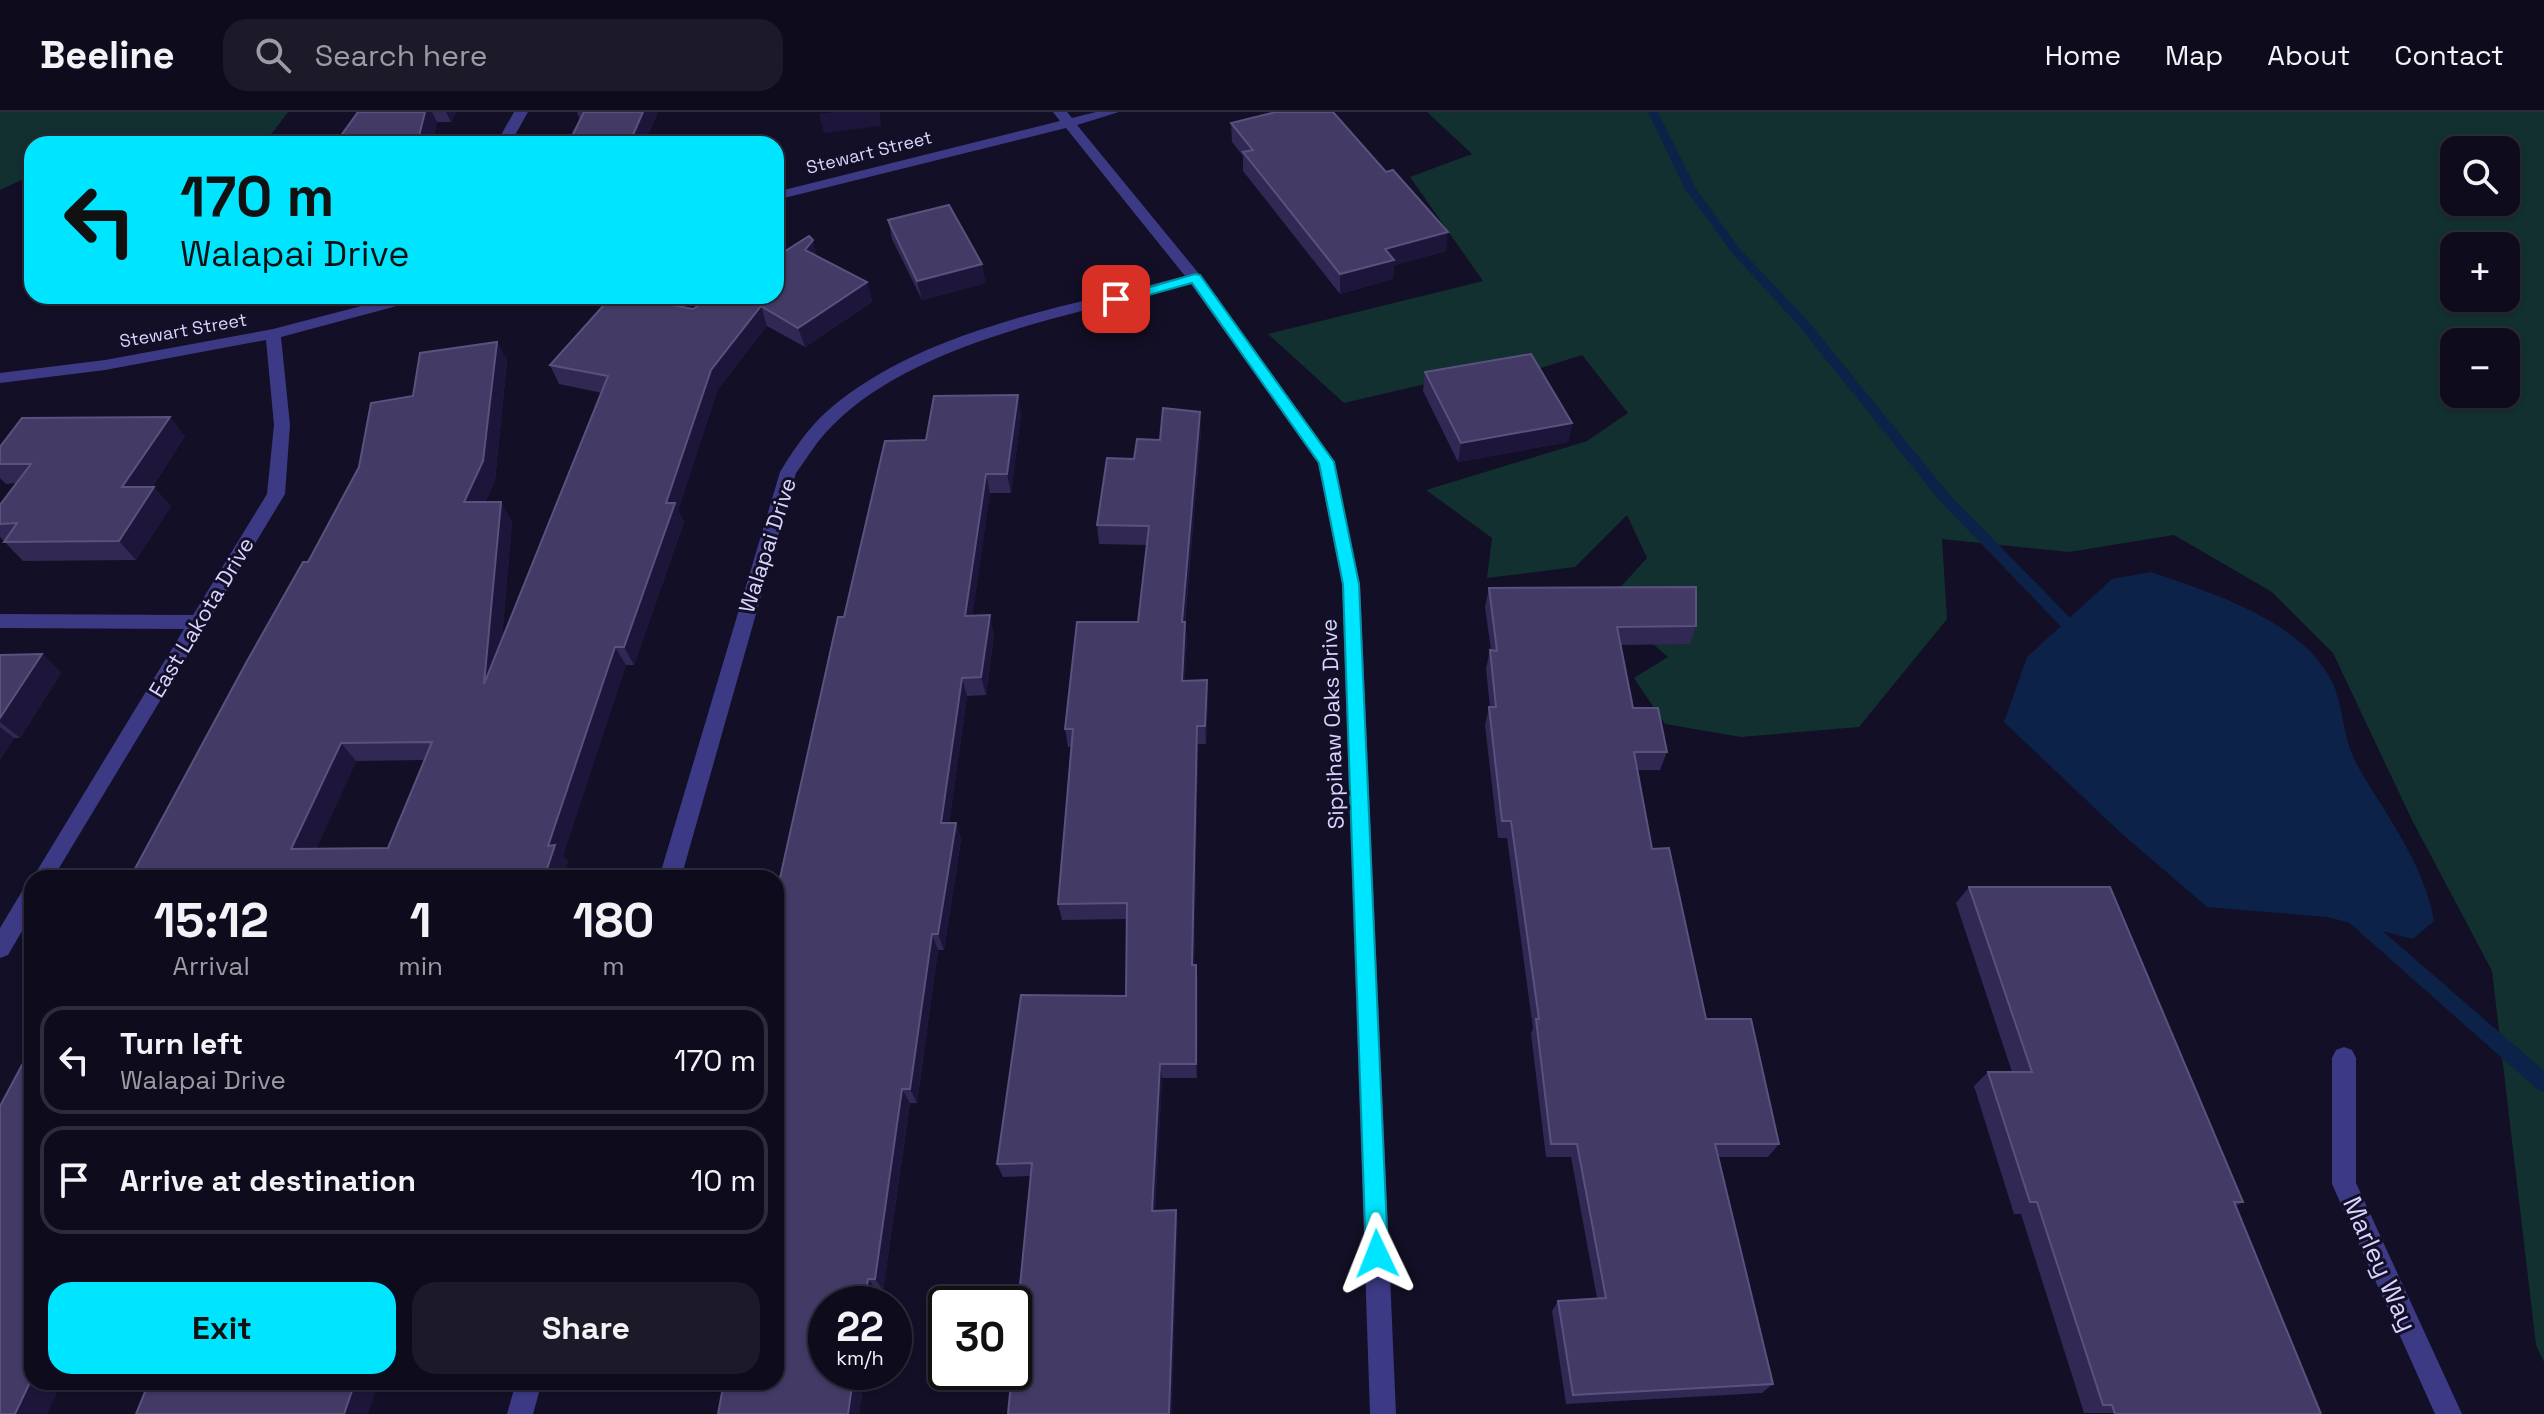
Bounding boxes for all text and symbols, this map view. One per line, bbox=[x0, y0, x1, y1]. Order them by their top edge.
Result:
search box bbox=[223, 19, 783, 91]
text: Beeline bbox=[40, 31, 175, 79]
icon: search bbox=[251, 33, 295, 77]
text: Search here bbox=[315, 36, 488, 75]
text: Home bbox=[2045, 37, 2121, 73]
text: Map bbox=[2165, 37, 2223, 73]
text: About bbox=[2267, 37, 2350, 73]
text: Contact bbox=[2394, 37, 2504, 73]
street label: Stewart Street bbox=[804, 125, 934, 179]
map controls bbox=[2440, 136, 2520, 408]
button: search bbox=[2440, 136, 2520, 216]
text: 170 m bbox=[180, 161, 334, 232]
icon: left bbox=[48, 168, 152, 272]
text: Walapai Drive bbox=[180, 231, 410, 277]
button: + bbox=[2440, 232, 2520, 312]
pin bbox=[1082, 265, 1150, 333]
icon: arrive bbox=[1094, 277, 1138, 321]
street label: Stewart Street bbox=[118, 307, 248, 353]
button: − bbox=[2440, 328, 2520, 408]
street label: Walapai Drive bbox=[732, 474, 802, 616]
street label: East Lakota Drive bbox=[142, 532, 260, 702]
street label: Sippihaw Oaks Drive bbox=[1314, 618, 1350, 830]
text: 15:12 bbox=[154, 890, 269, 951]
text: 1 bbox=[410, 890, 432, 951]
text: 180 bbox=[573, 890, 654, 951]
text: Arrival bbox=[173, 949, 250, 983]
text: min bbox=[398, 949, 443, 983]
text: m bbox=[602, 949, 625, 983]
text: Turn left bbox=[120, 1024, 243, 1063]
icon: left bbox=[52, 1038, 96, 1082]
text: 170 m bbox=[674, 1041, 756, 1080]
text: Walapai Drive bbox=[120, 1063, 286, 1097]
icon: arrive bbox=[52, 1158, 96, 1202]
text: Arrive at destination bbox=[120, 1161, 416, 1200]
text: 10 m bbox=[691, 1161, 756, 1200]
street label: Marley Way bbox=[2335, 1191, 2425, 1337]
position arrow bbox=[1335, 1212, 1419, 1296]
button: Exit bbox=[48, 1282, 396, 1374]
button: Share bbox=[412, 1282, 760, 1374]
speed limit sign: 30 bbox=[928, 1286, 1032, 1390]
text: 22 bbox=[836, 1302, 884, 1353]
text: km/h bbox=[836, 1345, 884, 1371]

